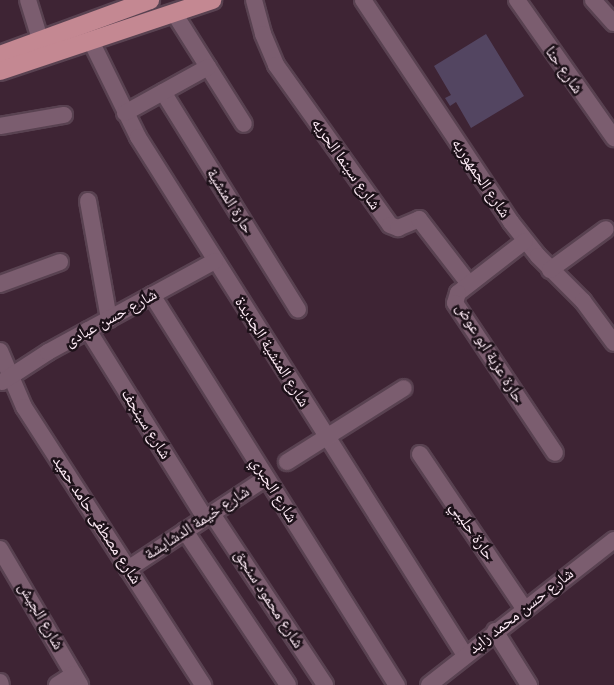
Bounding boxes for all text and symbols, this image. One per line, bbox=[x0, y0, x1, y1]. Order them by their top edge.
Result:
street label: شارع حنا bbox=[541, 43, 587, 97]
street label: شارع سينما الحريه bbox=[307, 114, 385, 214]
street label: شارع الجمهوريه bbox=[447, 135, 515, 221]
street label: حارة المنشية bbox=[202, 165, 258, 237]
street label: شارع حسن عبادى bbox=[62, 285, 160, 351]
street label: شارع المنشية الجديدة bbox=[230, 294, 314, 410]
street label: حارة عزبة ابو عوض bbox=[452, 299, 528, 407]
street label: شارع سينجف bbox=[117, 385, 175, 463]
street label: شارع مصطفى حامد حميد bbox=[48, 452, 146, 588]
street label: شارع الجبري bbox=[246, 454, 302, 526]
street label: شارع خيمة الدشايشة bbox=[141, 482, 253, 564]
street label: حارة حليبي bbox=[445, 498, 499, 564]
street label: شارع محمود سنجق bbox=[230, 546, 308, 652]
street label: شارع حسن محمد زايد bbox=[465, 564, 577, 658]
street label: شارع الجيش bbox=[14, 579, 68, 653]

